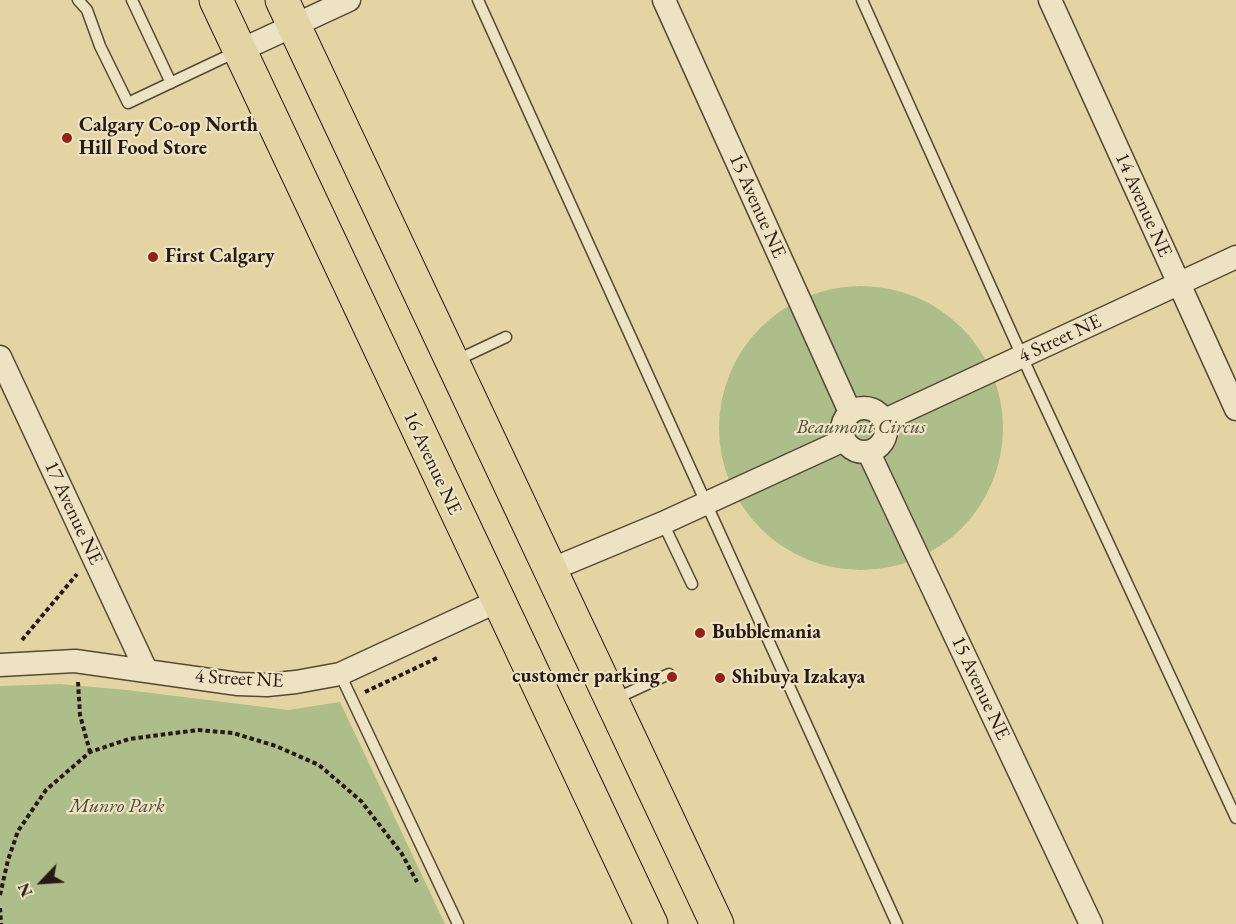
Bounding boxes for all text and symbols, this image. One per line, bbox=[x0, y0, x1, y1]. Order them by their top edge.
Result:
place label: Calgary Co-op North Hill Food Store bbox=[79, 114, 258, 161]
marker: Calgary Co-op North Hill Food Store bbox=[60, 131, 74, 145]
street label: 14 Avenue NE bbox=[1109, 149, 1177, 261]
street label: 15 Avenue NE bbox=[723, 150, 791, 262]
place label: First Calgary bbox=[165, 245, 275, 269]
marker: First Calgary bbox=[146, 250, 160, 264]
street label: 4 Street NE bbox=[1015, 309, 1105, 369]
street label: 16 Avenue NE bbox=[398, 407, 466, 519]
park label: Beaumont Circus bbox=[796, 416, 926, 440]
street label: 17 Avenue NE bbox=[39, 457, 107, 569]
place label: Bubblemania bbox=[712, 621, 821, 645]
marker: Bubblemania bbox=[693, 626, 707, 640]
street label: 15 Avenue NE bbox=[946, 632, 1014, 744]
street label: 4 Street NE bbox=[194, 665, 284, 693]
place label: customer parking bbox=[512, 665, 660, 689]
place label: Shibuya Izakaya bbox=[732, 666, 865, 690]
marker: customer parking bbox=[665, 670, 679, 684]
marker: Shibuya Izakaya bbox=[713, 671, 727, 685]
park label: Munro Park bbox=[69, 795, 165, 819]
north arrow bbox=[12, 852, 72, 912]
text: N bbox=[13, 880, 37, 900]

